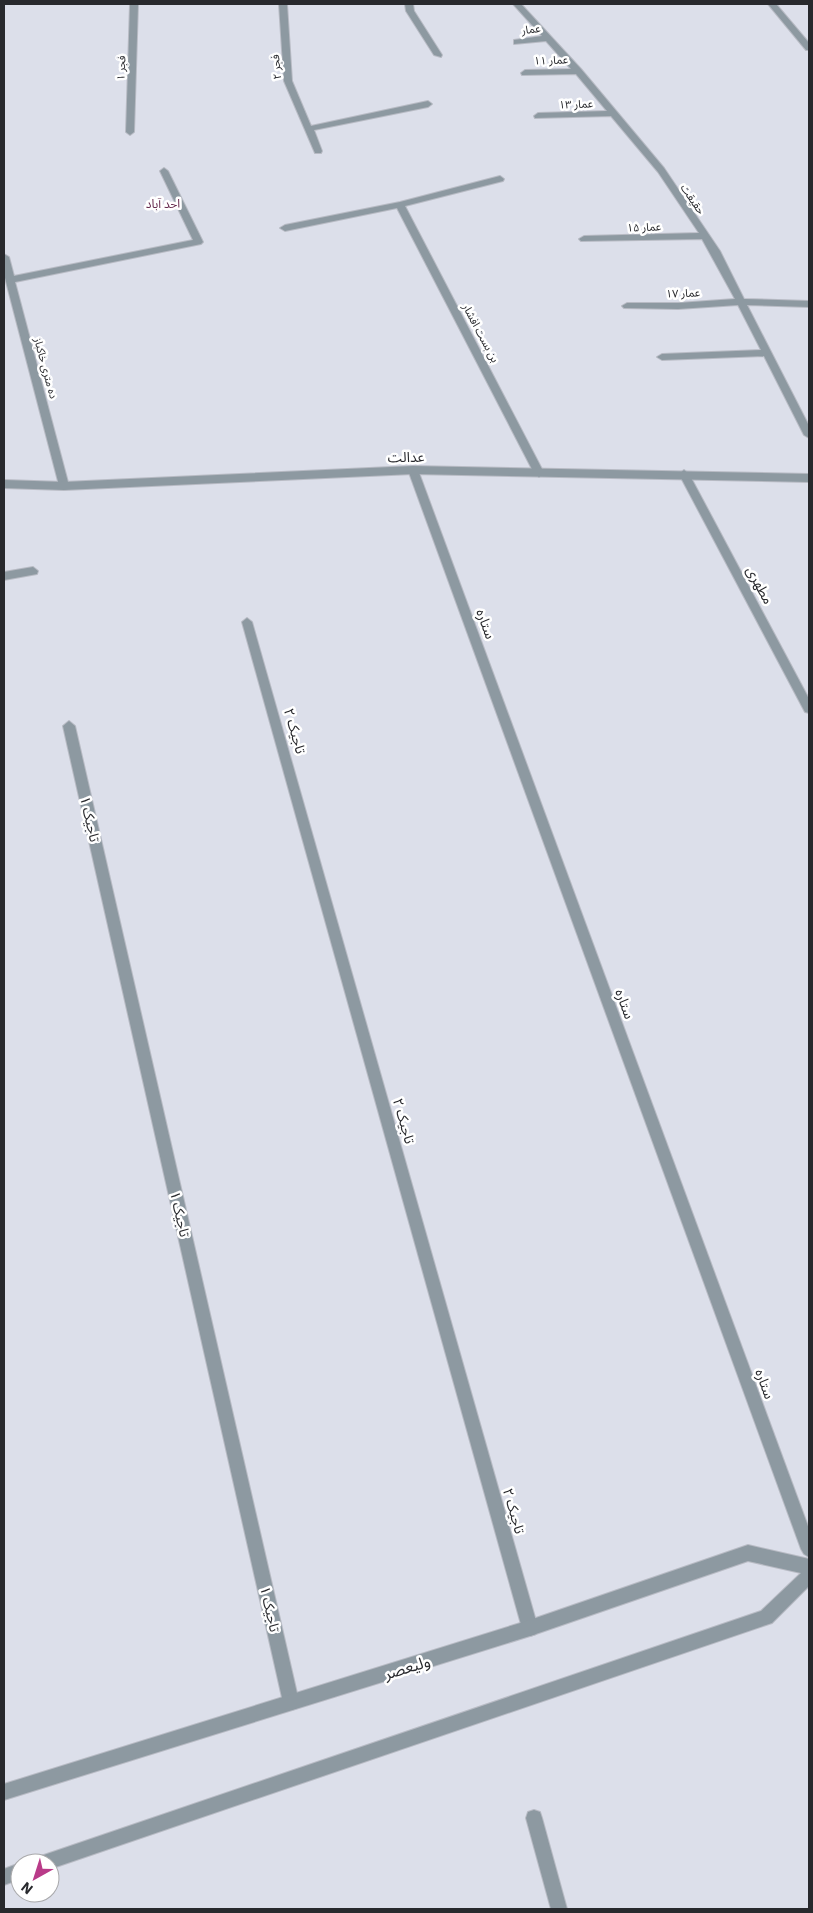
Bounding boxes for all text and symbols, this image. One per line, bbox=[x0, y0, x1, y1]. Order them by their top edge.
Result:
street label: عمار bbox=[520, 21, 542, 37]
street label: عمار ۱۱ bbox=[534, 52, 569, 68]
street label: فجر ۲ bbox=[268, 54, 284, 80]
street label: فجر ۱ bbox=[114, 55, 128, 81]
street label: عمار ۱۳ bbox=[559, 96, 594, 112]
street label: حقیقت bbox=[678, 181, 708, 217]
district label: احد آباد bbox=[146, 196, 180, 211]
street label: عمار ۱۵ bbox=[627, 219, 662, 235]
street label: عمار ۱۷ bbox=[666, 285, 701, 301]
street label: بن بست افشار bbox=[459, 300, 502, 365]
street label: ده متری خاکباز bbox=[31, 335, 61, 400]
street label: عدالت bbox=[387, 448, 425, 466]
street label: مطهری bbox=[743, 563, 777, 607]
street label: ستاره bbox=[472, 607, 500, 641]
street label: تاجیک ۲ bbox=[280, 706, 310, 756]
street label: تاجیک ۱ bbox=[76, 794, 104, 844]
street label: ستاره bbox=[611, 987, 639, 1021]
street label: تاجیک ۲ bbox=[389, 1096, 419, 1146]
street label: تاجیک ۱ bbox=[166, 1189, 194, 1239]
street label: ستاره bbox=[751, 1367, 779, 1401]
street label: تاجیک ۲ bbox=[499, 1486, 529, 1536]
street label: تاجیک ۱ bbox=[256, 1584, 284, 1634]
street label: ولیعصر bbox=[381, 1651, 432, 1684]
north arrow bbox=[10, 1853, 60, 1903]
text: N bbox=[17, 1878, 36, 1898]

